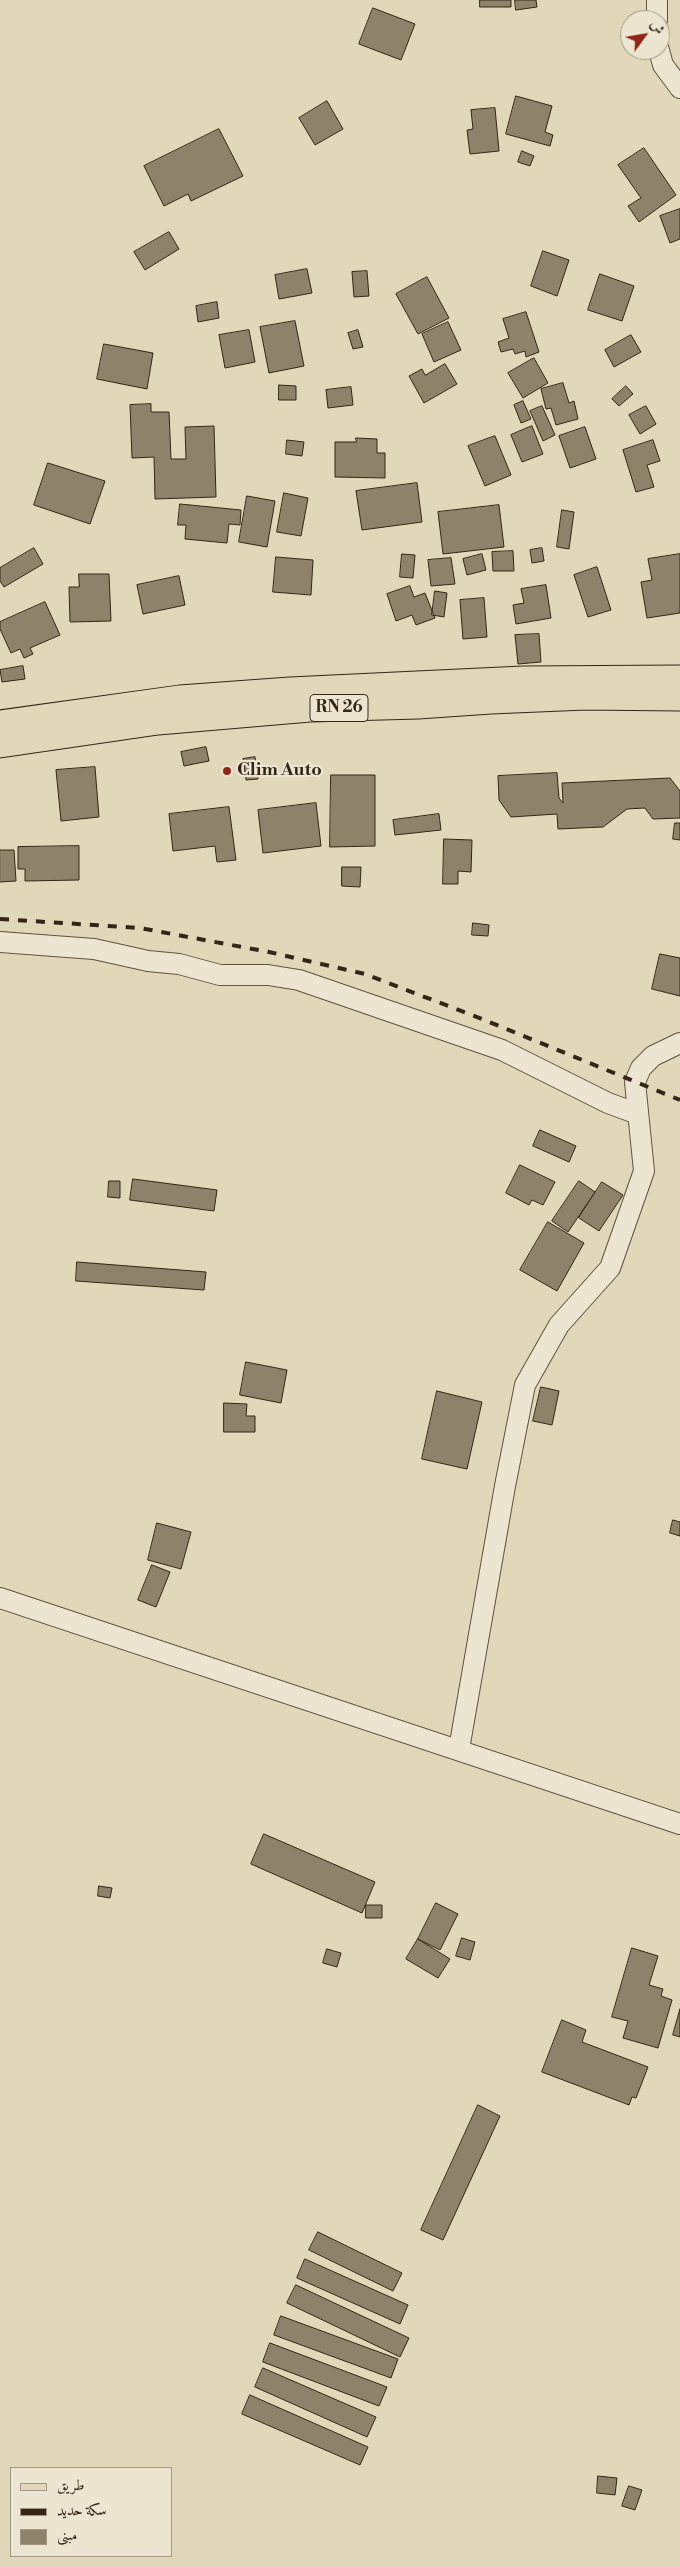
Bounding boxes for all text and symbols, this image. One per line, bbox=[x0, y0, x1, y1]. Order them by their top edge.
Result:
north arrow bbox=[620, 10, 670, 60]
text: ش bbox=[646, 17, 668, 38]
road number: RN 26 bbox=[310, 694, 368, 721]
place label: Clim Auto bbox=[237, 760, 322, 782]
marker: Clim Auto bbox=[221, 765, 233, 777]
legend bbox=[10, 2467, 172, 2557]
text: طريق bbox=[57, 2476, 84, 2495]
text: سكة حديد bbox=[57, 2501, 107, 2520]
text: مبنى bbox=[57, 2526, 77, 2545]

